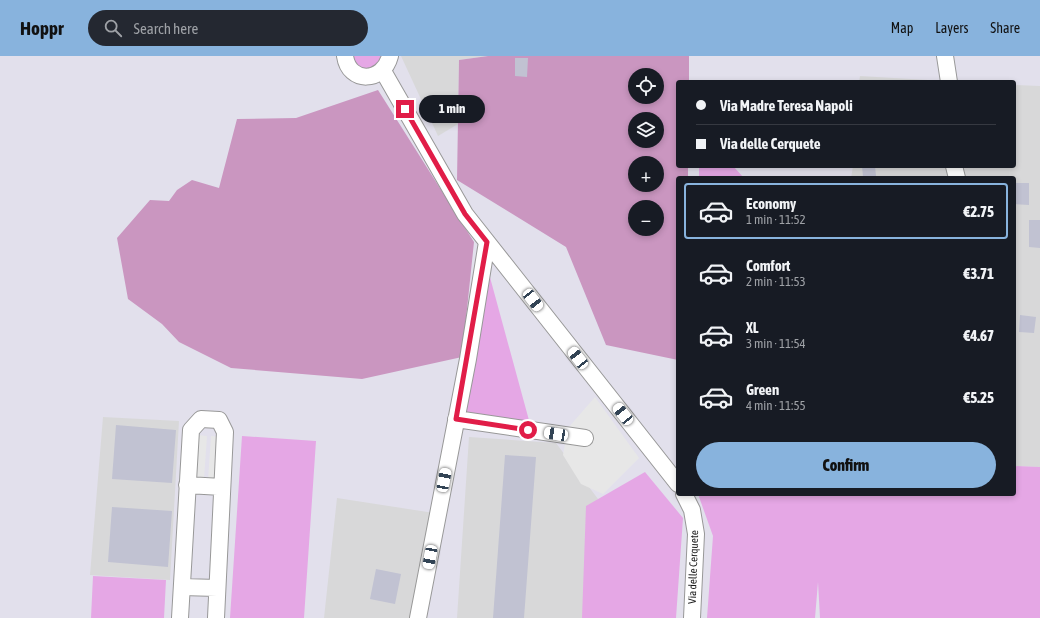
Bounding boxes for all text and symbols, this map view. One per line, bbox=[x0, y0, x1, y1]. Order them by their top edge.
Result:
search box bbox=[88, 10, 368, 46]
text: Hoppr bbox=[20, 17, 64, 39]
icon: search bbox=[102, 17, 124, 39]
text: Search here bbox=[134, 20, 198, 37]
text: Map bbox=[891, 20, 913, 36]
text: Layers bbox=[935, 20, 968, 36]
text: Share bbox=[990, 20, 1020, 36]
map controls bbox=[628, 68, 664, 236]
button: locate bbox=[628, 68, 664, 104]
callout: 1 min bbox=[419, 95, 485, 123]
text: Via Madre Teresa Napoli bbox=[720, 97, 853, 114]
route end bbox=[396, 100, 414, 118]
text: 1 min bbox=[439, 101, 465, 116]
button: layers bbox=[628, 112, 664, 148]
text: Via delle Cerquete bbox=[720, 135, 821, 152]
button: + bbox=[628, 156, 664, 192]
icon: car bbox=[698, 193, 734, 229]
text: Economy bbox=[746, 195, 796, 212]
button: − bbox=[628, 200, 664, 236]
text: €2.75 bbox=[963, 203, 994, 220]
text: 1 min · 11:52 bbox=[746, 212, 806, 227]
icon: car bbox=[698, 255, 734, 291]
text: Comfort bbox=[746, 257, 790, 274]
text: €3.71 bbox=[963, 265, 994, 282]
text: 2 min · 11:53 bbox=[746, 274, 806, 289]
car bbox=[521, 287, 545, 313]
icon: car bbox=[698, 317, 734, 353]
text: XL bbox=[746, 319, 759, 336]
text: €4.67 bbox=[963, 327, 994, 344]
text: 3 min · 11:54 bbox=[746, 336, 806, 351]
car bbox=[566, 345, 590, 371]
icon: car bbox=[698, 379, 734, 415]
text: Green bbox=[746, 381, 779, 398]
text: €5.25 bbox=[963, 389, 994, 406]
text: 4 min · 11:55 bbox=[746, 398, 806, 413]
car bbox=[611, 401, 635, 427]
route start bbox=[519, 421, 537, 439]
car bbox=[543, 426, 569, 442]
button: Confirm bbox=[696, 442, 996, 488]
car bbox=[436, 467, 452, 493]
street label: Via delle Cerquete bbox=[686, 530, 700, 604]
car bbox=[422, 544, 438, 570]

